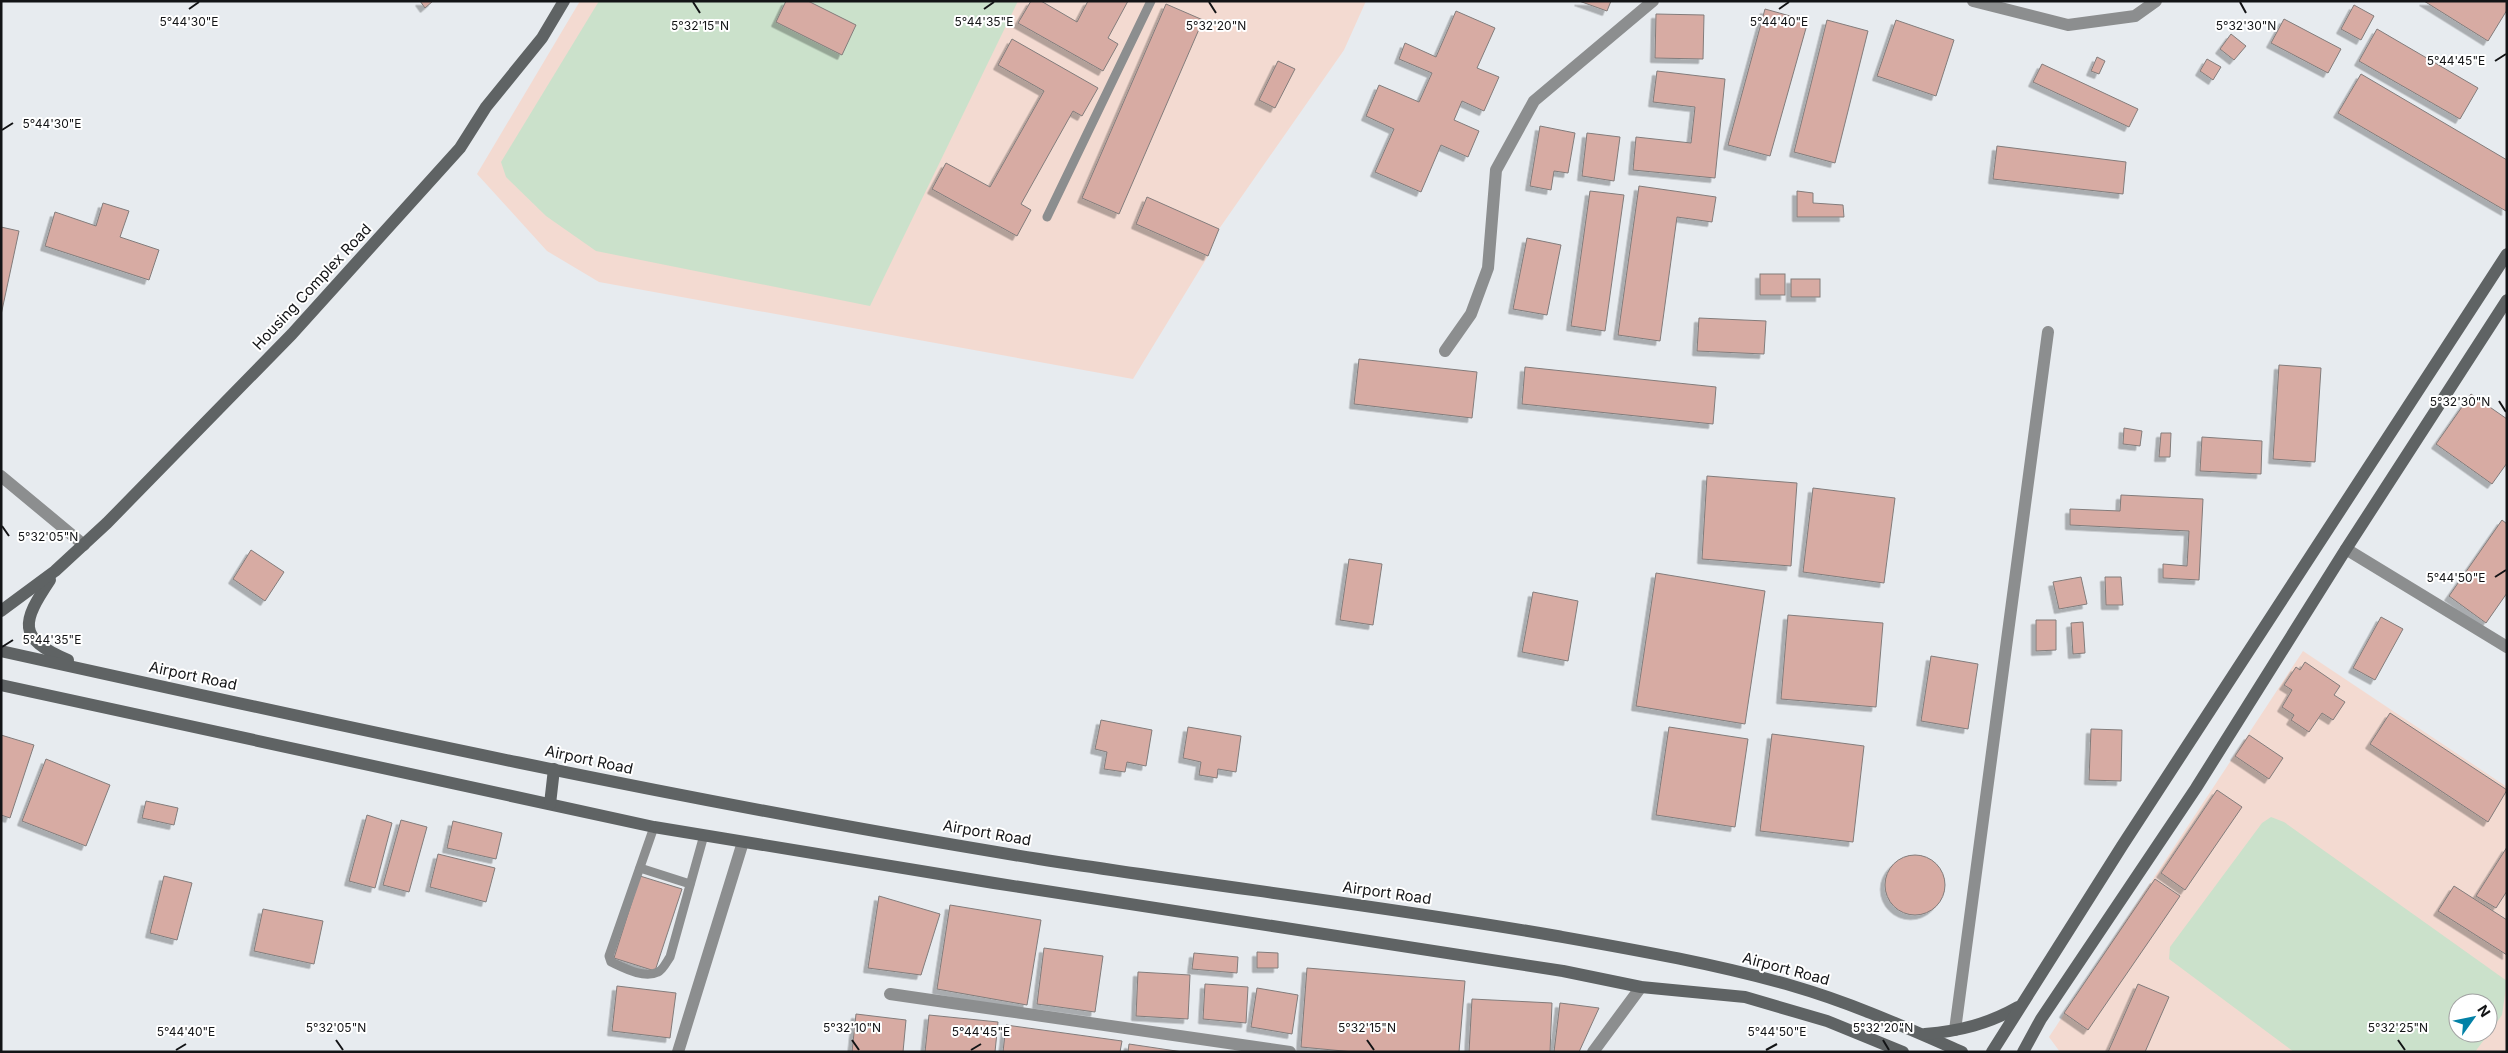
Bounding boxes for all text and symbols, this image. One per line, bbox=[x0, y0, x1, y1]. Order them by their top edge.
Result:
text: 5°44'30"E bbox=[159, 14, 219, 29]
text: 5°44'35"E bbox=[955, 14, 1013, 29]
text: 5°44'40"E bbox=[1750, 14, 1808, 29]
text: 5°32'15"N bbox=[671, 18, 729, 33]
text: 5°32'20"N bbox=[1186, 18, 1246, 33]
text: 5°32'30"N bbox=[2216, 18, 2276, 33]
text: 5°44'45"E bbox=[2427, 53, 2485, 68]
text: 5°44'30"E bbox=[22, 116, 82, 131]
street label: Housing Complex Road bbox=[248, 220, 375, 354]
text: 5°32'30"N bbox=[2430, 394, 2490, 409]
text: 5°32'05"N bbox=[18, 529, 78, 544]
text: 5°44'50"E bbox=[2427, 570, 2486, 585]
text: 5°44'35"E bbox=[23, 632, 81, 647]
street label: Airport Road bbox=[147, 657, 239, 694]
street label: Airport Road bbox=[543, 741, 635, 778]
street label: Airport Road bbox=[941, 815, 1033, 850]
street label: Airport Road bbox=[1342, 877, 1433, 908]
street label: Airport Road bbox=[1741, 948, 1832, 989]
north arrow bbox=[2448, 993, 2498, 1043]
text: N bbox=[2474, 1002, 2494, 1020]
text: 5°32'05"N bbox=[306, 1020, 366, 1035]
text: 5°32'10"N bbox=[823, 1020, 881, 1035]
text: 5°32'15"N bbox=[1338, 1020, 1396, 1035]
text: 5°32'20"N bbox=[1853, 1020, 1913, 1035]
text: 5°32'25"N bbox=[2368, 1020, 2428, 1035]
text: 5°44'40"E bbox=[157, 1024, 215, 1039]
text: 5°44'45"E bbox=[952, 1024, 1010, 1039]
text: 5°44'50"E bbox=[1748, 1024, 1807, 1039]

